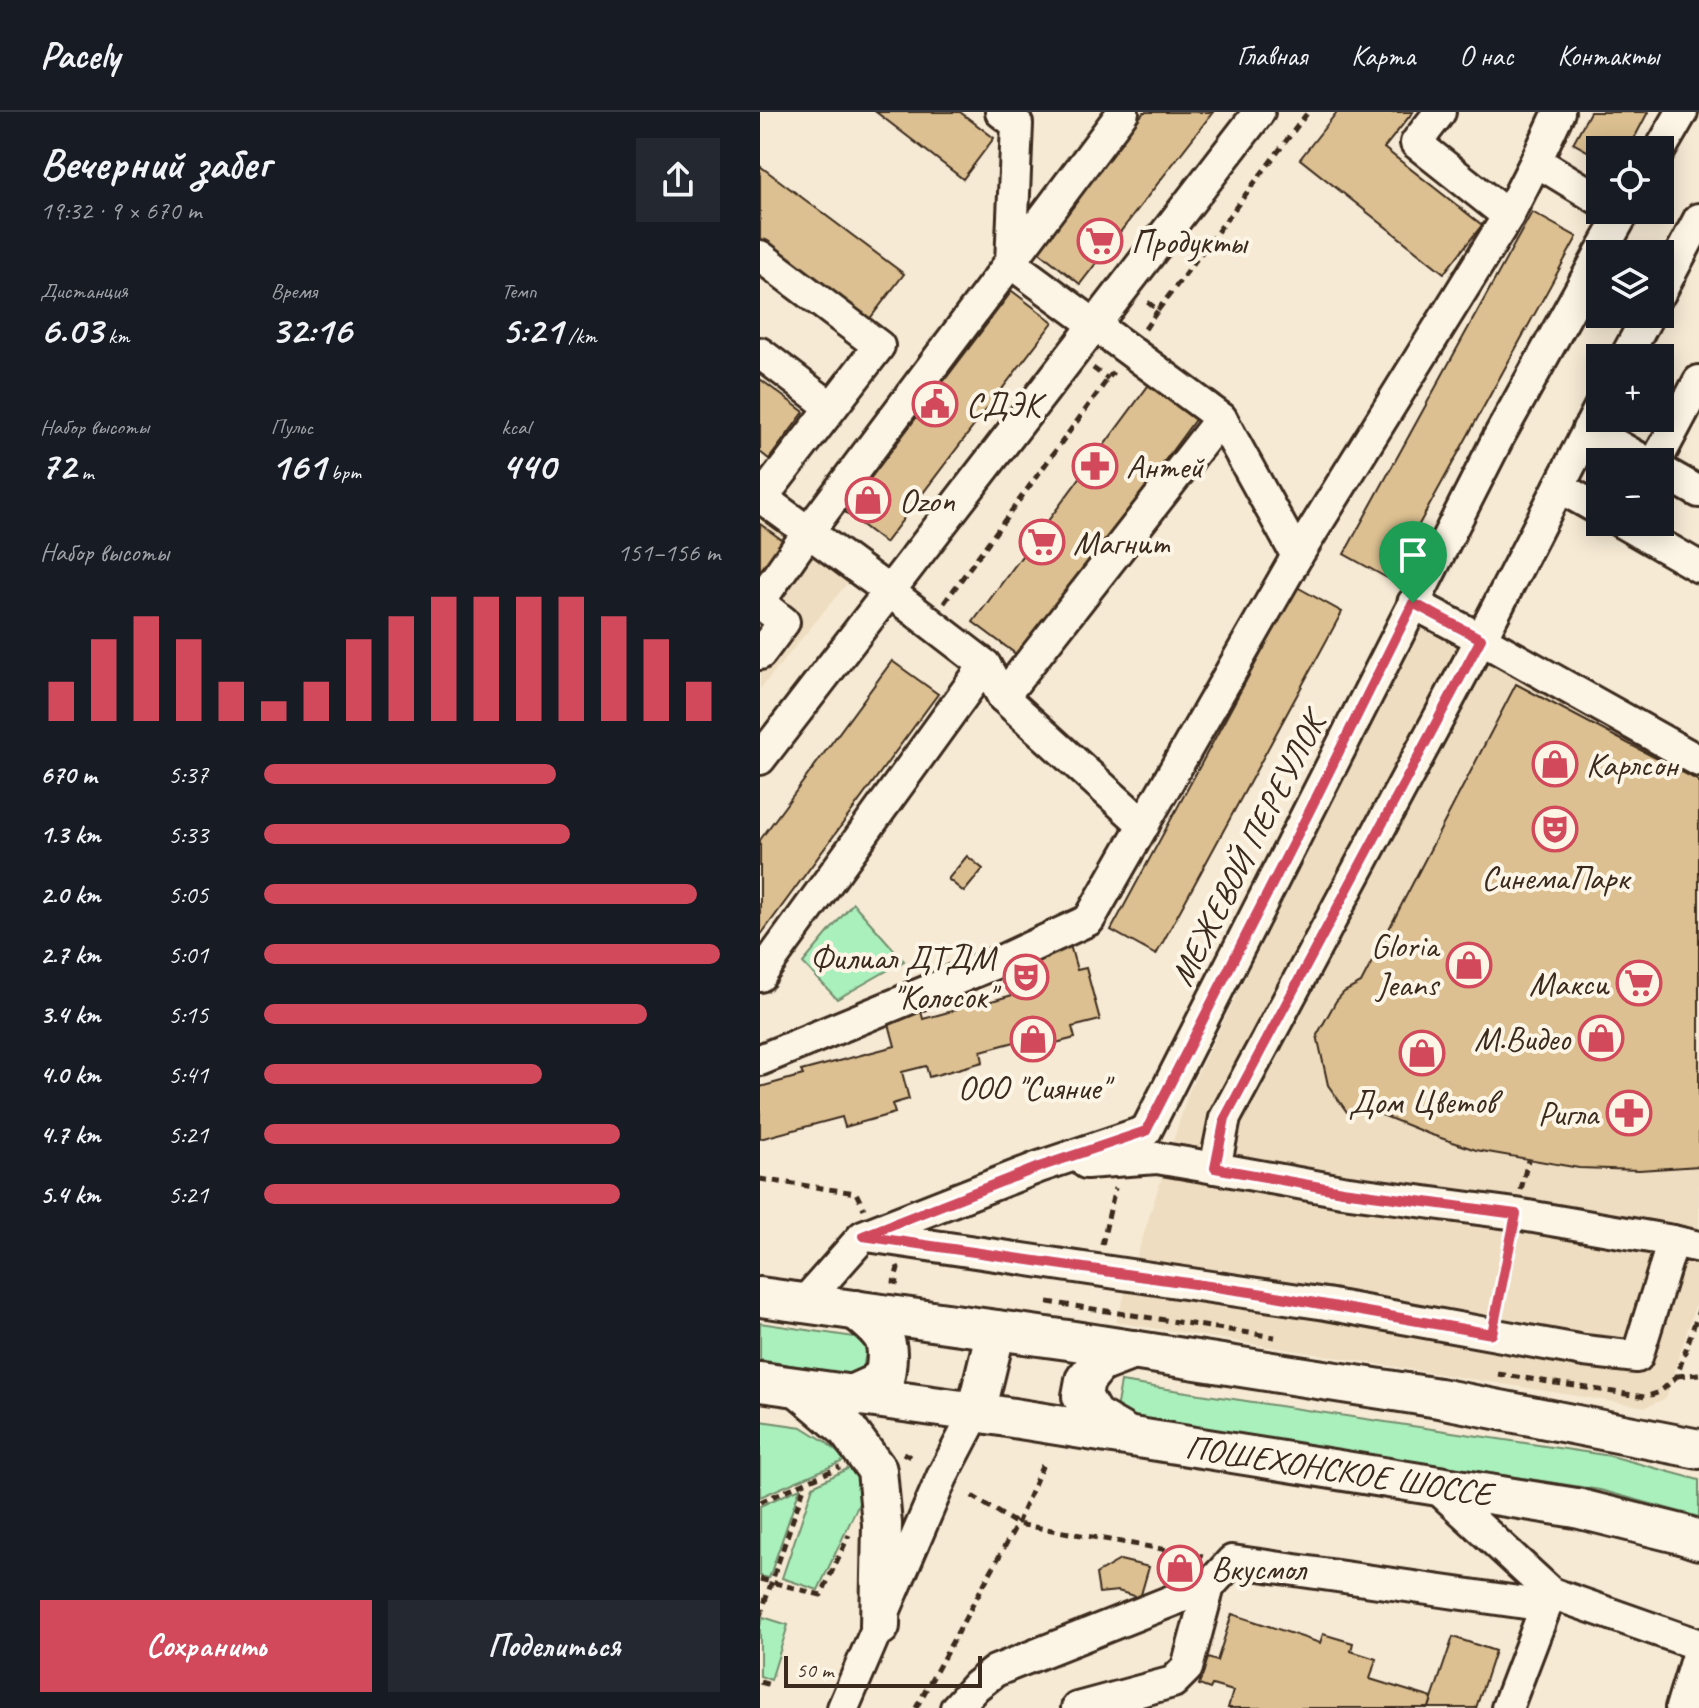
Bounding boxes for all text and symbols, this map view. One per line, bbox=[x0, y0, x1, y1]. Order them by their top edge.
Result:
text: Pacely bbox=[40, 32, 119, 79]
text: Главная bbox=[1237, 38, 1307, 73]
text: Карта bbox=[1351, 38, 1415, 73]
text: О нас bbox=[1459, 38, 1513, 73]
text: Контакты bbox=[1557, 38, 1659, 73]
text: Вечерний забег bbox=[40, 136, 270, 191]
map controls bbox=[1586, 136, 1674, 536]
button: locate bbox=[1586, 136, 1674, 224]
button: share bbox=[636, 138, 720, 222]
text: 19:32 · 9 × 670 m bbox=[40, 194, 201, 227]
supermarket icon: Продукты bbox=[1076, 217, 1124, 265]
place label: Продукты bbox=[1131, 220, 1250, 263]
button: layers bbox=[1586, 240, 1674, 328]
text: Дистанция bbox=[40, 277, 128, 305]
text: Время bbox=[271, 277, 317, 305]
text: Темп bbox=[501, 277, 537, 305]
text: 6.03 bbox=[40, 305, 103, 355]
text: 32:16 bbox=[271, 305, 351, 355]
text: 5:21 bbox=[501, 305, 563, 355]
text: km bbox=[103, 322, 130, 350]
text: /km bbox=[563, 322, 597, 350]
button: + bbox=[1586, 344, 1674, 432]
public building icon: СДЭК bbox=[911, 380, 959, 428]
place label: СДЭК bbox=[966, 383, 1047, 426]
text: Набор высоты bbox=[40, 413, 149, 441]
text: Пульс bbox=[271, 413, 313, 441]
text: kcal bbox=[501, 413, 530, 441]
text: 72 bbox=[40, 441, 76, 491]
text: 161 bbox=[271, 441, 326, 491]
text: 440 bbox=[501, 441, 555, 491]
pharmacy icon: Антей bbox=[1071, 442, 1119, 490]
place label: Антей bbox=[1126, 445, 1205, 488]
button: − bbox=[1586, 448, 1674, 536]
text: m bbox=[76, 458, 94, 486]
text: bpm bbox=[326, 458, 361, 486]
shop icon: Ozon bbox=[844, 476, 892, 524]
place label: Ozon bbox=[899, 479, 956, 522]
supermarket icon: Магнит bbox=[1018, 518, 1066, 566]
place label: Магнит bbox=[1073, 521, 1171, 564]
pin bbox=[1379, 521, 1447, 603]
icon: arrive bbox=[1391, 533, 1435, 577]
text: Набор высоты bbox=[40, 536, 169, 569]
text: 151–156 m bbox=[617, 536, 720, 569]
street label: МЕЖЕВОЙ ПЕРЕУЛОК bbox=[1160, 699, 1337, 992]
shop icon: Карлсон bbox=[1531, 740, 1579, 788]
place label: Карлсон bbox=[1586, 743, 1680, 786]
text: 670 m bbox=[40, 758, 97, 791]
text: 5:37 bbox=[168, 758, 208, 791]
theatre icon: СинемаПарк bbox=[1531, 805, 1579, 853]
text: 1.3 km bbox=[40, 818, 100, 851]
text: 5:33 bbox=[168, 818, 208, 851]
place label: СинемаПарк bbox=[1481, 856, 1632, 899]
text: 2.0 km bbox=[40, 878, 100, 911]
text: 5:05 bbox=[168, 878, 208, 911]
place label: Gloria Jeans bbox=[1371, 924, 1441, 1006]
place label: Филиал ДТДМ "Колосок" bbox=[810, 936, 1002, 1018]
text: 2.7 km bbox=[40, 938, 100, 971]
text: 5:01 bbox=[168, 938, 208, 971]
shop icon: Gloria Jeans bbox=[1445, 941, 1493, 989]
theatre icon: Филиал ДТДМ "Колосок" bbox=[1002, 953, 1050, 1001]
supermarket icon: Макси bbox=[1615, 959, 1663, 1007]
place label: Макси bbox=[1529, 962, 1610, 1005]
text: 3.4 km bbox=[40, 998, 100, 1031]
text: 5:15 bbox=[168, 998, 208, 1031]
shop icon: М.Видео bbox=[1577, 1014, 1625, 1062]
shop icon: ООО "Сияние" bbox=[1009, 1015, 1057, 1063]
place label: М.Видео bbox=[1474, 1017, 1572, 1060]
shop icon: Дом Цветов bbox=[1398, 1029, 1446, 1077]
text: 4.0 km bbox=[40, 1058, 100, 1091]
text: 5:41 bbox=[168, 1058, 208, 1091]
place label: ООО "Сияние" bbox=[958, 1066, 1115, 1109]
place label: Дом Цветов bbox=[1348, 1080, 1503, 1123]
pharmacy icon: Ригла bbox=[1605, 1089, 1653, 1137]
place label: Ригла bbox=[1538, 1092, 1600, 1135]
text: 4.7 km bbox=[40, 1118, 100, 1151]
text: 5:21 bbox=[168, 1118, 208, 1151]
text: 5.4 km bbox=[40, 1178, 100, 1211]
text: 5:21 bbox=[168, 1178, 208, 1211]
street label: ПОШЕХОНСКОЕ ШОССЕ bbox=[1183, 1425, 1499, 1516]
shop icon: Вкусмол bbox=[1156, 1544, 1204, 1592]
place label: Вкусмол bbox=[1211, 1547, 1308, 1590]
button: Сохранить bbox=[40, 1600, 372, 1692]
button: Поделиться bbox=[388, 1600, 720, 1692]
scale bar bbox=[784, 1652, 982, 1688]
text: 50 m bbox=[796, 1656, 833, 1684]

